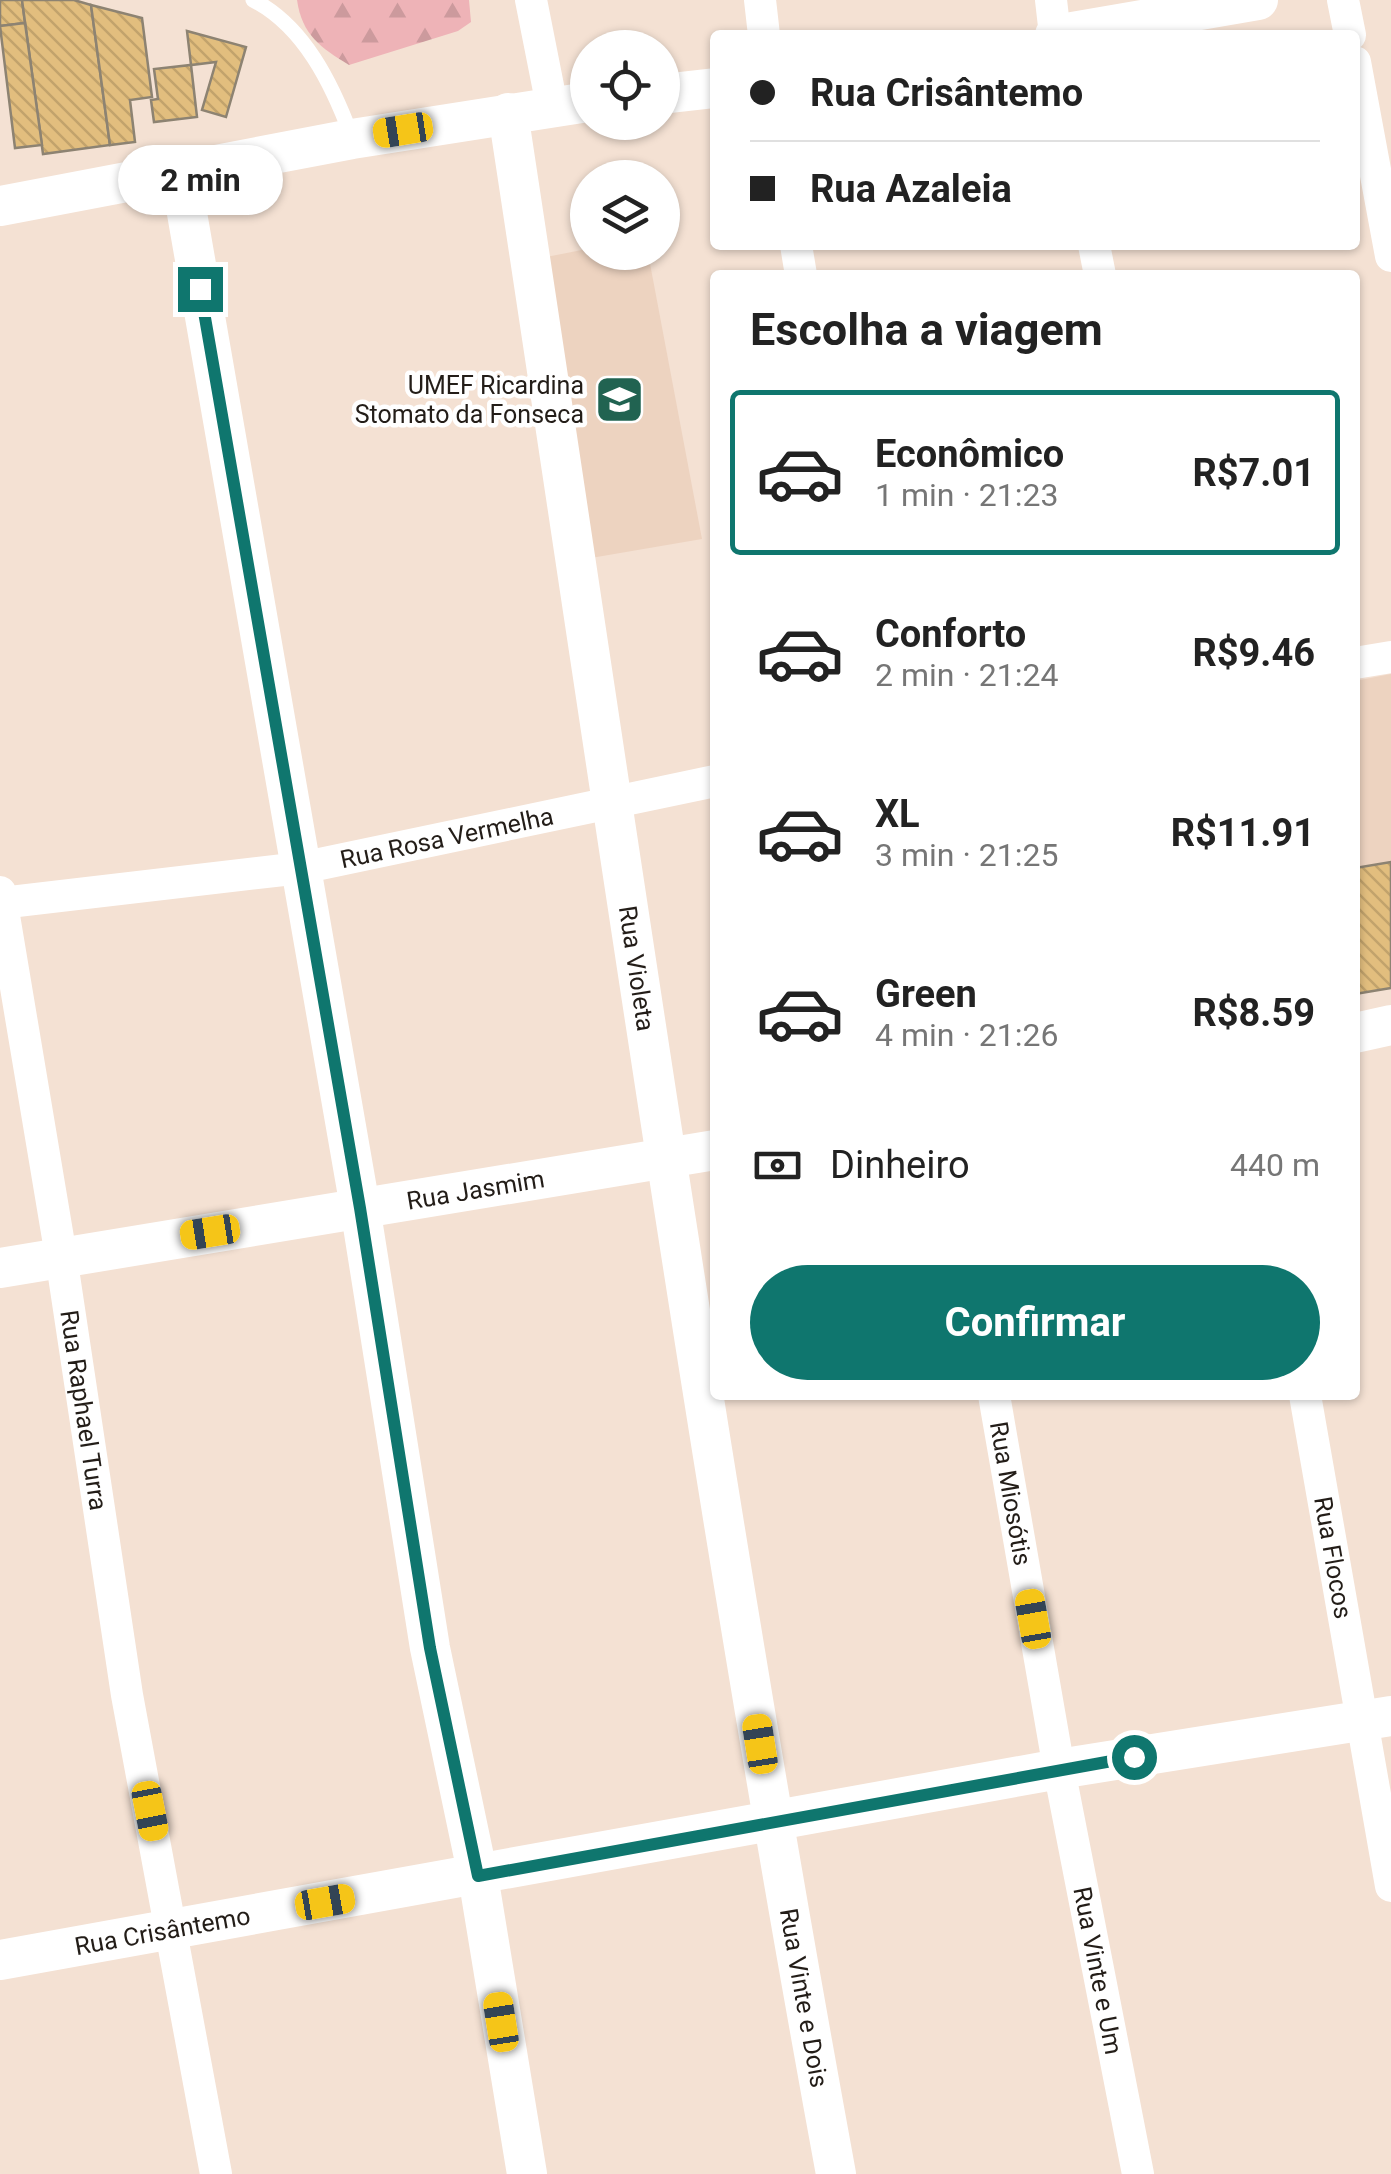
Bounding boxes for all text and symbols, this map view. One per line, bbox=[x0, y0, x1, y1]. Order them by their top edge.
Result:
map controls bbox=[570, 30, 680, 270]
button: locate bbox=[570, 30, 680, 140]
text: Rua Crisântemo bbox=[810, 71, 1083, 115]
car bbox=[371, 110, 435, 150]
callout: 2 min bbox=[118, 144, 282, 214]
button: layers bbox=[570, 160, 680, 270]
text: 2 min bbox=[160, 161, 241, 199]
text: Rua Azaleia bbox=[810, 167, 1012, 211]
route end bbox=[178, 267, 223, 312]
text: Escolha a viagem bbox=[750, 303, 1103, 356]
place label: UMEF Ricardina Stomato da Fonseca bbox=[355, 371, 584, 429]
school or university icon: UMEF Ricardina Stomato da Fonseca bbox=[593, 373, 645, 425]
icon: car bbox=[755, 428, 845, 518]
text: Econômico bbox=[875, 432, 1064, 476]
text: R$7.01 bbox=[1192, 451, 1315, 495]
text: 1 min · 21:23 bbox=[875, 476, 1058, 514]
icon: car bbox=[755, 608, 845, 698]
text: Conforto bbox=[875, 612, 1026, 656]
text: R$9.46 bbox=[1192, 631, 1315, 675]
text: 2 min · 21:24 bbox=[875, 656, 1058, 694]
icon: car bbox=[755, 788, 845, 878]
text: XL bbox=[875, 792, 920, 836]
street label: Rua Rosa Vermelha bbox=[338, 801, 556, 874]
text: R$11.91 bbox=[1171, 811, 1315, 855]
text: 3 min · 21:25 bbox=[875, 836, 1058, 874]
street label: Rua Violeta bbox=[613, 904, 660, 1033]
icon: car bbox=[755, 968, 845, 1058]
text: Green bbox=[875, 972, 977, 1016]
text: R$8.59 bbox=[1192, 991, 1315, 1035]
text: 4 min · 21:26 bbox=[875, 1016, 1058, 1054]
icon: cash bbox=[750, 1138, 805, 1193]
text: Dinheiro bbox=[830, 1143, 970, 1187]
text: 440 m bbox=[1230, 1146, 1320, 1184]
street label: Rua Jasmim bbox=[405, 1164, 547, 1216]
car bbox=[178, 1212, 242, 1252]
button: Confirmar bbox=[750, 1265, 1320, 1380]
street label: Rua Raphael Turra bbox=[54, 1308, 113, 1512]
street label: Rua Miosótis bbox=[984, 1419, 1037, 1568]
street label: Rua Flocos bbox=[1308, 1494, 1358, 1621]
car bbox=[1013, 1587, 1053, 1651]
car bbox=[740, 1712, 780, 1776]
route start bbox=[1112, 1735, 1157, 1780]
car bbox=[130, 1779, 170, 1843]
car bbox=[293, 1882, 357, 1922]
street label: Rua Vinte e Um bbox=[1067, 1884, 1128, 2057]
street label: Rua Crisântemo bbox=[72, 1901, 253, 1961]
street label: Rua Vinte e Dois bbox=[774, 1906, 834, 2090]
car bbox=[481, 1990, 521, 2054]

